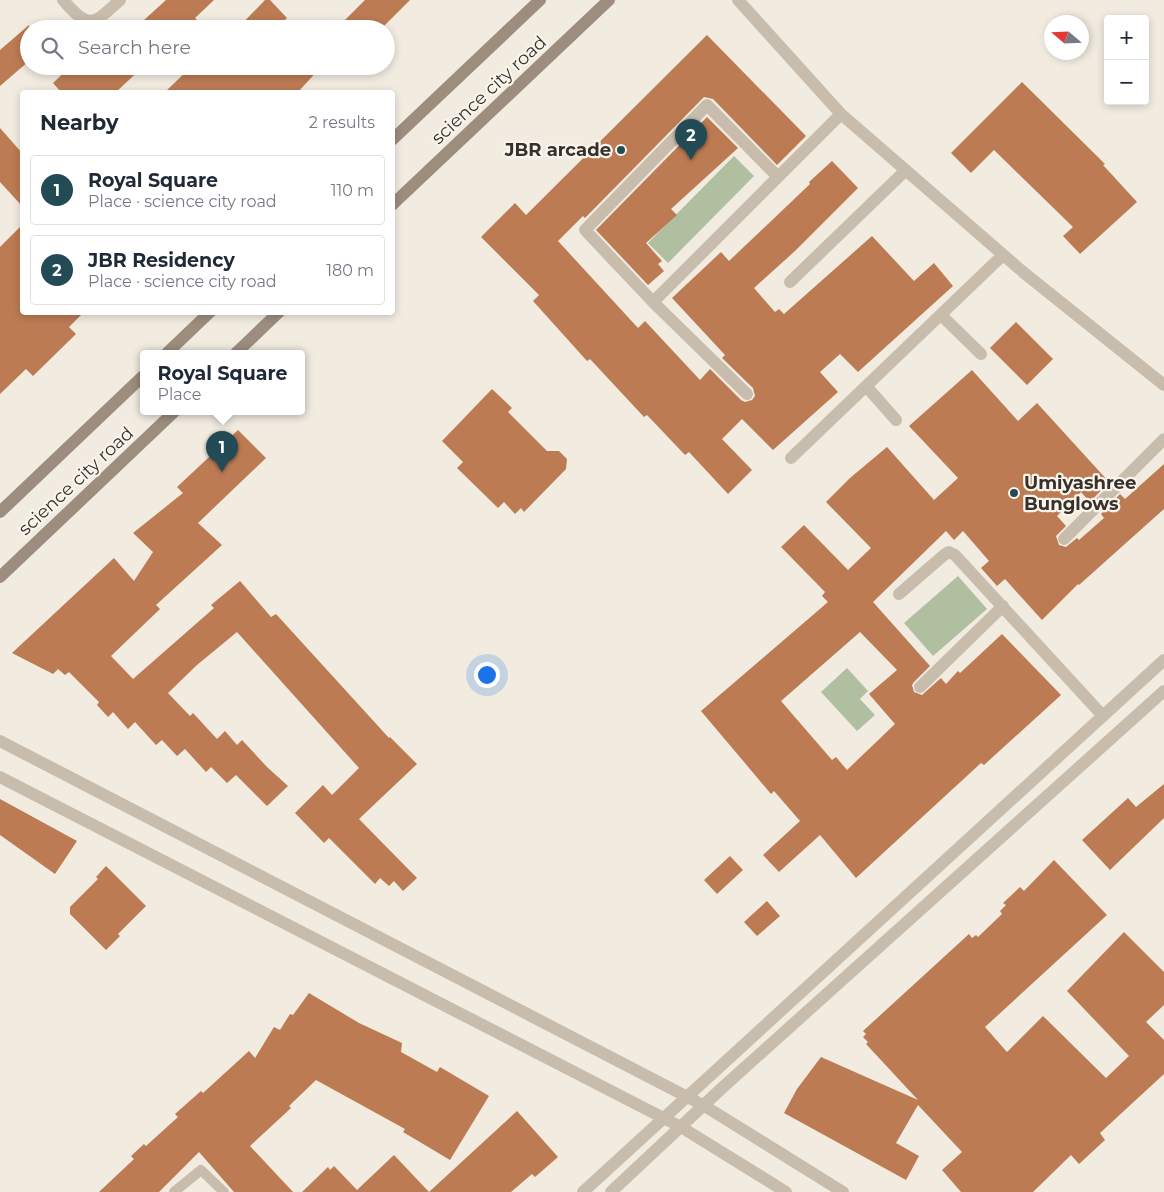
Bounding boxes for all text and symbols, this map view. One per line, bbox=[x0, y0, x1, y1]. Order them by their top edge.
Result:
north arrow bbox=[1044, 15, 1089, 60]
map controls bbox=[1104, 15, 1149, 105]
button: + bbox=[1104, 15, 1149, 60]
search box bbox=[20, 20, 395, 75]
street label: science city road bbox=[427, 31, 551, 149]
icon: search bbox=[38, 34, 66, 62]
text: Search here bbox=[78, 36, 191, 59]
button: − bbox=[1104, 60, 1149, 105]
text: Nearby bbox=[40, 110, 119, 135]
text: 2 results bbox=[309, 113, 375, 132]
pin: 2 bbox=[675, 119, 707, 160]
place label: JBR arcade bbox=[504, 139, 611, 161]
marker: JBR arcade bbox=[615, 144, 627, 156]
text: Royal Square bbox=[88, 169, 218, 192]
text: 1 bbox=[54, 181, 60, 200]
text: 110 m bbox=[331, 181, 374, 200]
text: Place · science city road bbox=[88, 192, 277, 211]
text: JBR Residency bbox=[88, 249, 235, 272]
text: 2 bbox=[52, 261, 62, 280]
text: 180 m bbox=[326, 261, 374, 280]
text: Place · science city road bbox=[88, 272, 277, 291]
popup bbox=[140, 350, 305, 415]
text: Royal Square bbox=[158, 362, 287, 385]
text: Place bbox=[158, 385, 201, 404]
street label: science city road bbox=[14, 422, 138, 540]
pin: 1 bbox=[206, 431, 238, 472]
place label: Umiyashree Bunglows bbox=[1024, 472, 1136, 515]
marker: Umiyashree Bunglows bbox=[1008, 487, 1020, 499]
your location bbox=[474, 662, 500, 688]

